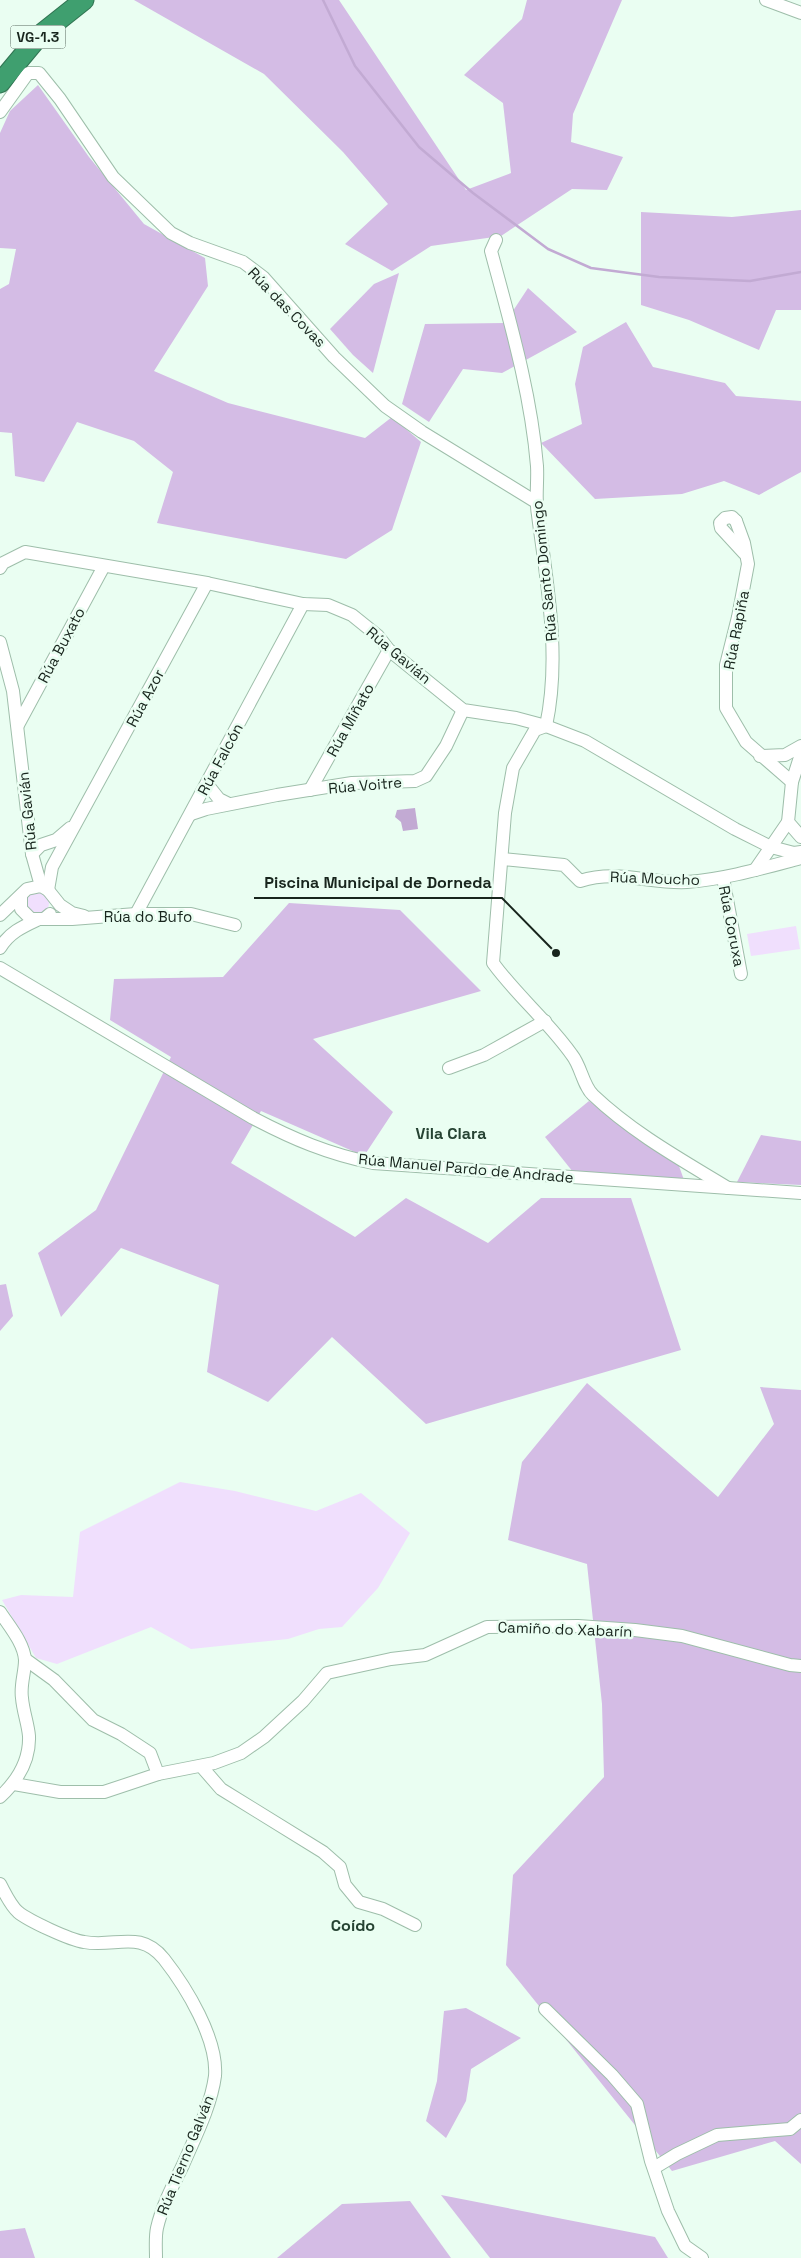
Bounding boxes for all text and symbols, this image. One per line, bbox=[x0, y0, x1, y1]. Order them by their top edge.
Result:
road number: VG-1.3 bbox=[10, 26, 66, 48]
street label: Rúa das Covas bbox=[244, 263, 330, 351]
street label: Rúa Santo Domingo bbox=[527, 500, 561, 642]
street label: Rúa Rapiña bbox=[719, 588, 753, 671]
street label: Rúa Buxato bbox=[33, 604, 89, 686]
street label: Rúa Gavián bbox=[363, 622, 435, 688]
street label: Rúa Azor bbox=[122, 666, 168, 730]
street label: Rúa Miñato bbox=[322, 680, 378, 760]
street label: Rúa Falcón bbox=[193, 720, 247, 798]
street label: Rúa Gavián bbox=[13, 771, 41, 851]
street label: Rúa Voitre bbox=[327, 772, 403, 798]
callout: Piscina Municipal de Dorneda bbox=[254, 867, 502, 898]
street label: Rúa Moucho bbox=[610, 867, 700, 889]
text: Piscina Municipal de Dorneda bbox=[264, 872, 492, 893]
street label: Rúa Coruxa bbox=[715, 884, 749, 969]
street label: Rúa do Bufo bbox=[104, 907, 192, 926]
district label: Vila Clara bbox=[416, 1123, 486, 1144]
street label: Rúa Manuel Pardo de Andrade bbox=[358, 1149, 574, 1187]
street label: Camiño do Xabarín bbox=[497, 1617, 633, 1641]
district label: Coído bbox=[331, 1915, 375, 1936]
street label: Rúa Tierno Galván bbox=[152, 2092, 218, 2218]

